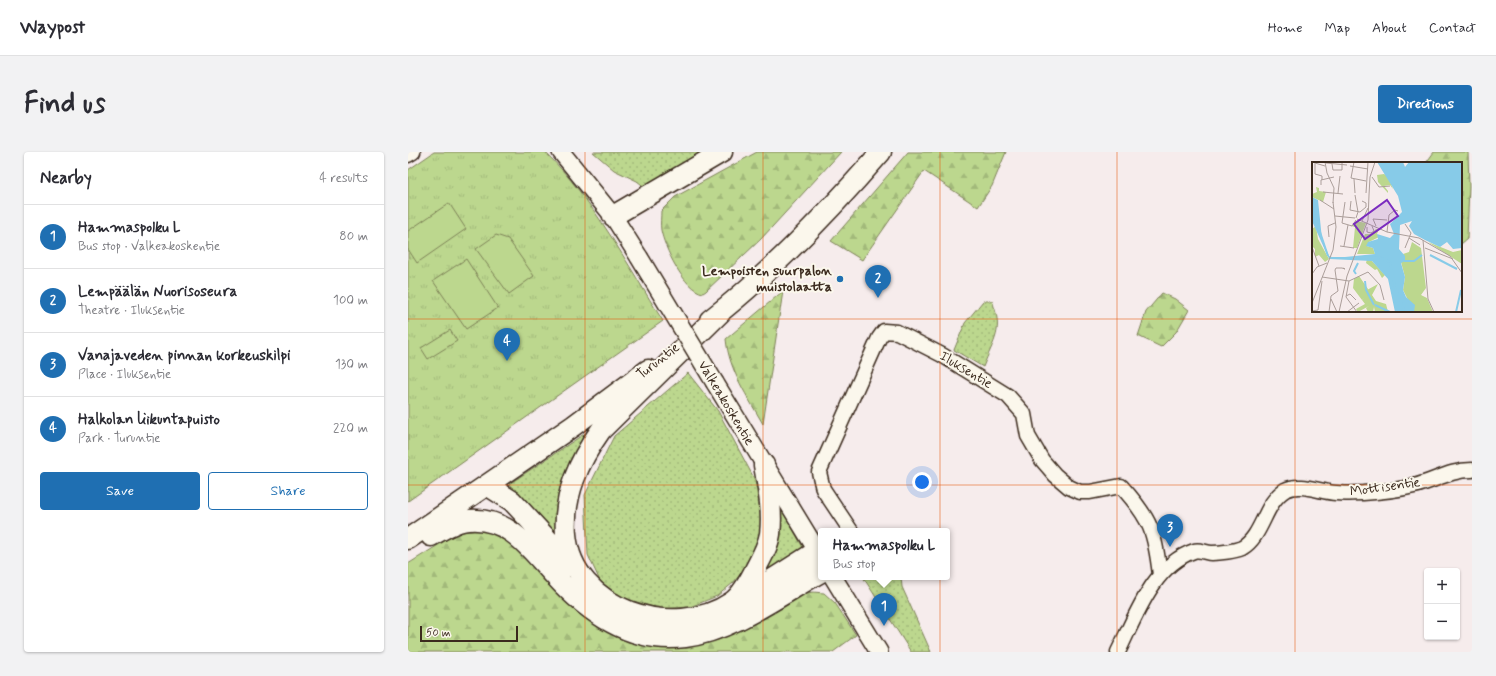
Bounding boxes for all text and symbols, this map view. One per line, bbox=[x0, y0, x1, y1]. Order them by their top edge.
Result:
text: Waypost bbox=[20, 15, 85, 40]
text: Home bbox=[1268, 19, 1302, 37]
text: Map bbox=[1324, 19, 1350, 37]
text: About bbox=[1372, 19, 1407, 37]
text: Contact bbox=[1429, 19, 1476, 37]
button: Directions bbox=[1378, 85, 1472, 123]
text: Find us bbox=[24, 86, 105, 123]
inset map bbox=[1312, 162, 1462, 312]
text: Nearby bbox=[40, 167, 92, 189]
text: 4 results bbox=[319, 170, 368, 187]
text: Hammaspolku L bbox=[78, 218, 181, 238]
text: 1 bbox=[50, 228, 56, 245]
text: 80 m bbox=[339, 228, 368, 245]
text: Bus stop · Valkeakoskentie bbox=[78, 238, 220, 255]
place label: Lempoisten suurpalon muistolaatta bbox=[702, 262, 833, 296]
pin: 2 bbox=[865, 265, 891, 298]
marker: Lempoisten suurpalon muistolaatta bbox=[835, 274, 845, 284]
text: Lempäälän Nuorisoseura bbox=[78, 282, 237, 302]
text: 2 bbox=[50, 292, 56, 309]
text: 100 m bbox=[333, 292, 368, 309]
text: Theatre · Iluksentie bbox=[78, 302, 185, 319]
pin: 4 bbox=[494, 328, 520, 361]
street label: Turuntie bbox=[633, 338, 683, 384]
text: Vanajaveden pinnan korkeuskilpi bbox=[78, 346, 291, 366]
street label: Iluksentie bbox=[936, 347, 996, 393]
text: 3 bbox=[50, 356, 56, 373]
text: 130 m bbox=[335, 356, 368, 373]
street label: Valkeakoskentie bbox=[694, 357, 758, 449]
text: Place · Iluksentie bbox=[78, 366, 171, 383]
text: Halkolan liikuntapuisto bbox=[78, 410, 220, 430]
text: 4 bbox=[49, 420, 57, 437]
text: 220 m bbox=[333, 420, 368, 437]
text: Park · Turuntie bbox=[78, 430, 161, 447]
button: Save bbox=[40, 472, 200, 510]
button: Share bbox=[208, 472, 368, 510]
your location bbox=[912, 472, 932, 492]
street label: Mottisentie bbox=[1349, 473, 1421, 501]
pin: 3 bbox=[1157, 514, 1183, 547]
popup bbox=[818, 528, 950, 580]
text: Hammaspolku L bbox=[833, 536, 935, 556]
text: Bus stop bbox=[833, 556, 876, 573]
map controls bbox=[1424, 568, 1460, 640]
button: + bbox=[1424, 568, 1460, 604]
pin: 1 bbox=[871, 593, 897, 626]
button: − bbox=[1424, 604, 1460, 640]
scale bar bbox=[420, 624, 518, 643]
text: 50 m bbox=[426, 626, 451, 640]

